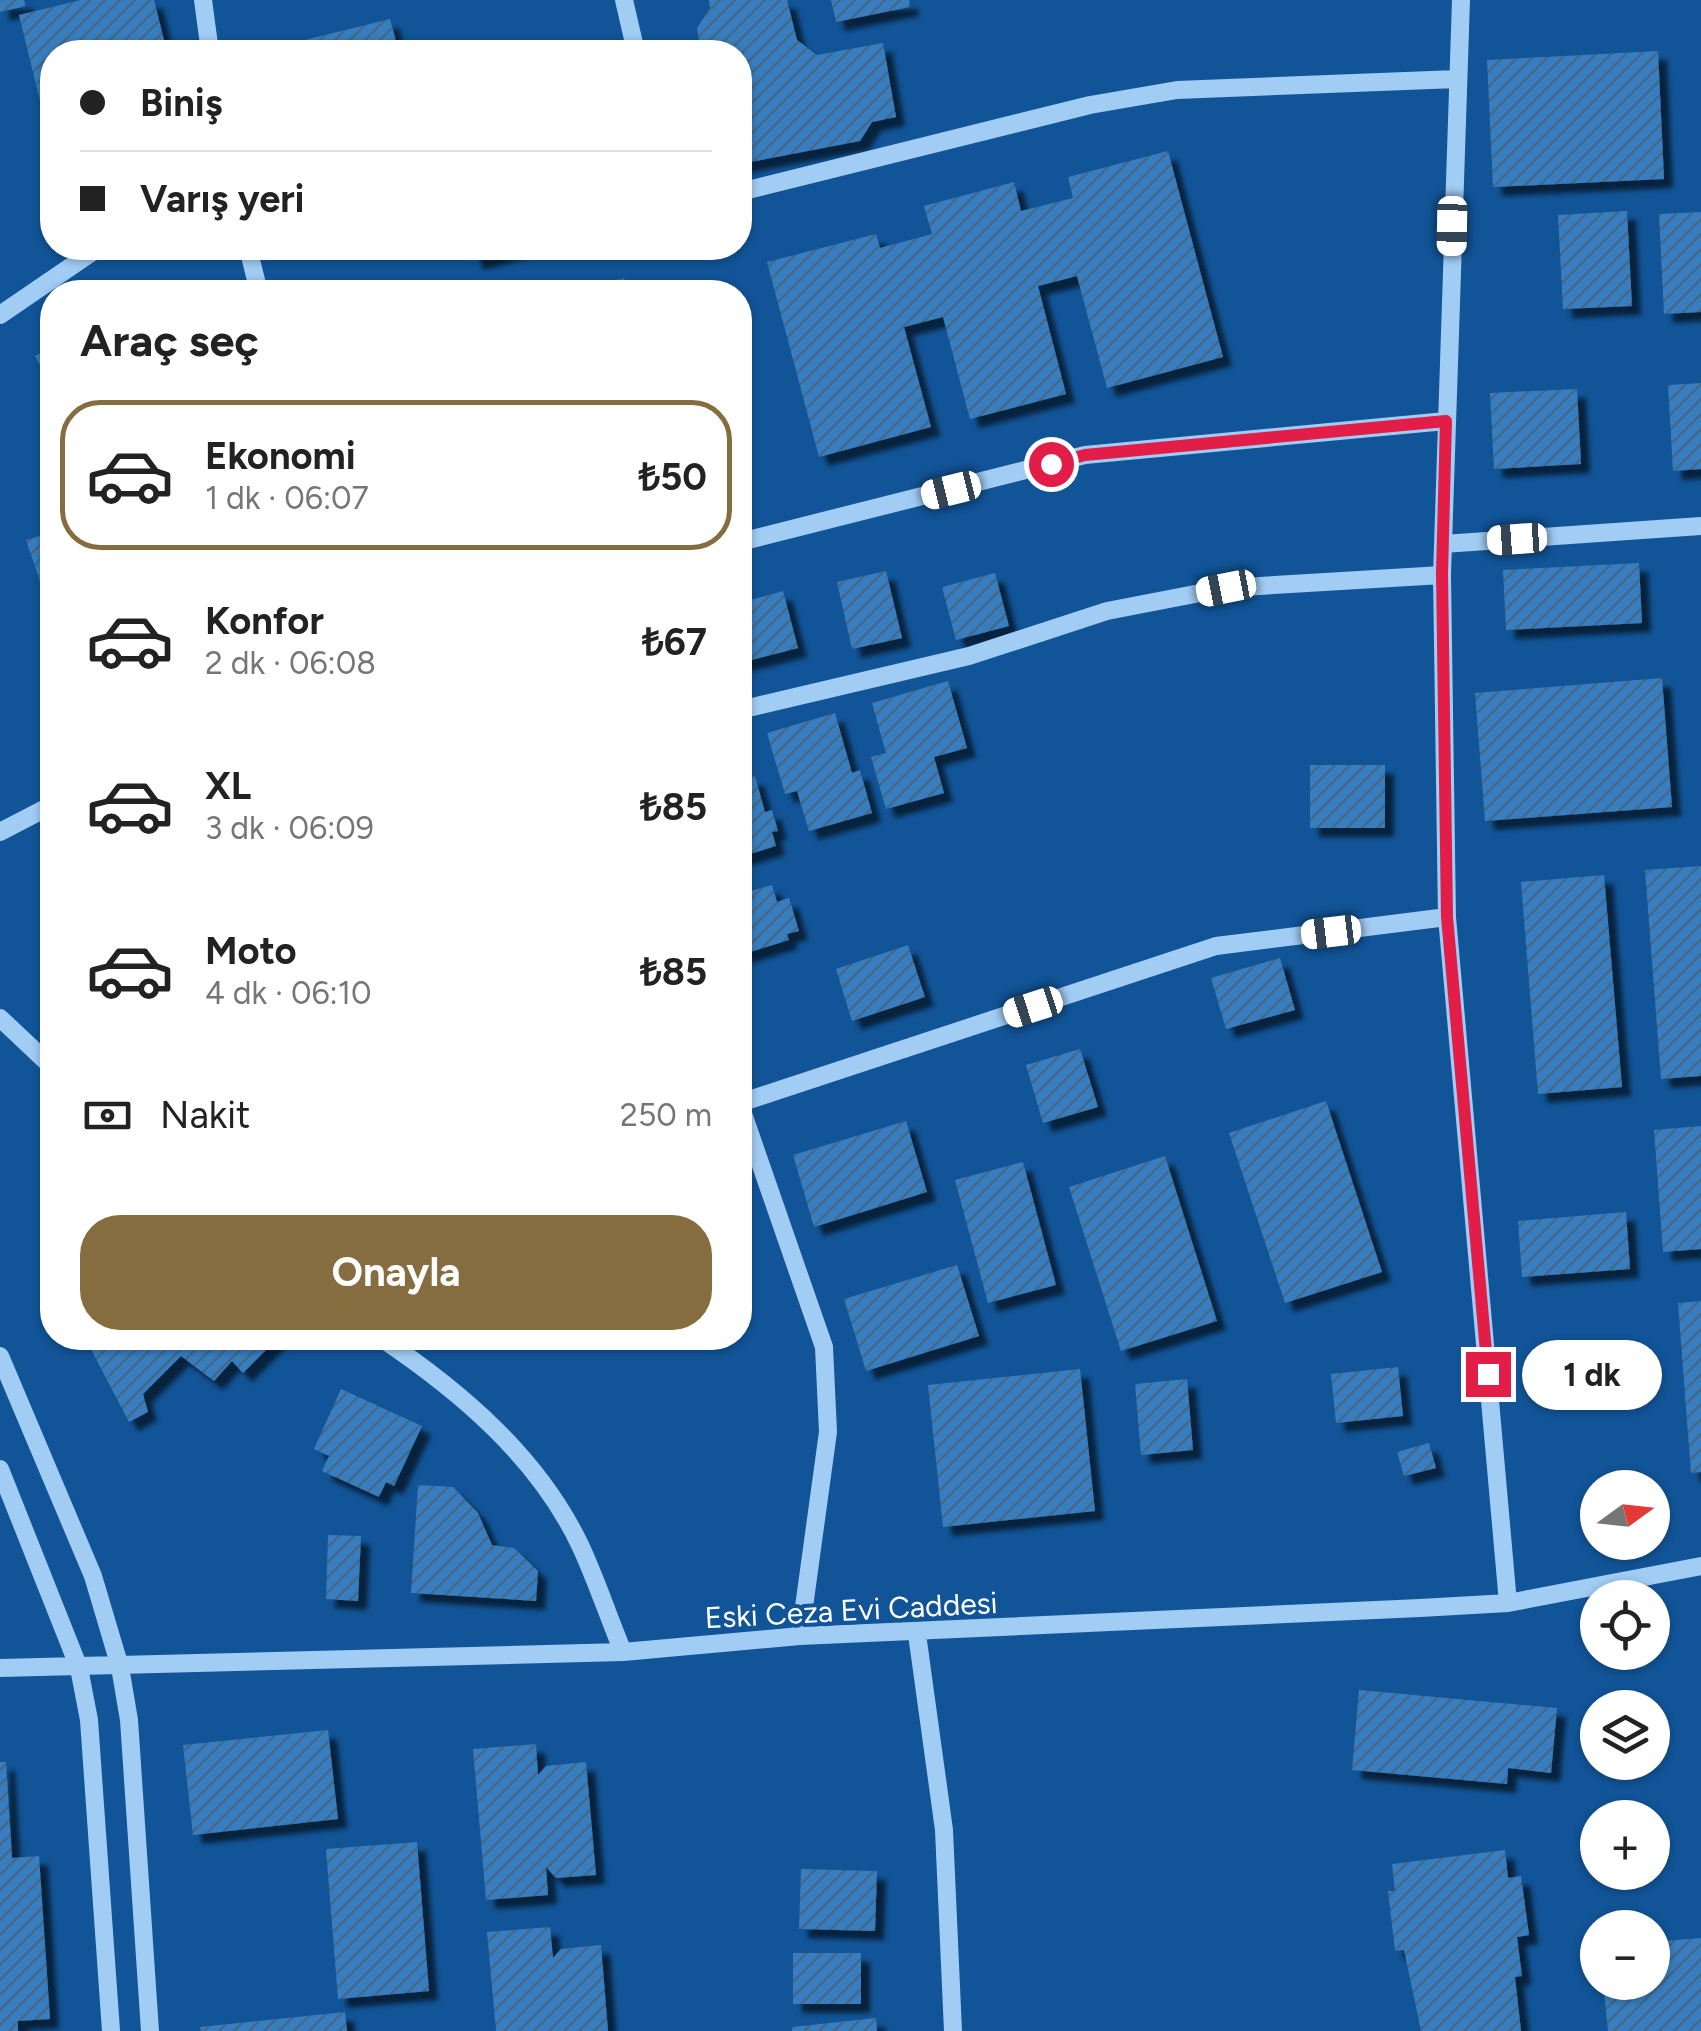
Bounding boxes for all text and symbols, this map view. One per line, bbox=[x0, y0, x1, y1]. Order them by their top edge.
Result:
text: Biniş bbox=[140, 80, 223, 126]
text: Varış yeri bbox=[140, 176, 305, 222]
car bbox=[1436, 196, 1468, 256]
text: Araç seç bbox=[80, 313, 259, 367]
icon: car bbox=[85, 430, 175, 520]
text: Ekonomi bbox=[205, 433, 356, 479]
route start bbox=[1029, 442, 1074, 487]
text: ₺50 bbox=[639, 454, 707, 500]
car bbox=[918, 468, 984, 512]
text: 1 dk · 06:07 bbox=[205, 479, 369, 517]
car bbox=[1486, 522, 1548, 556]
car bbox=[1194, 568, 1258, 608]
icon: car bbox=[85, 595, 175, 685]
text: Konfor bbox=[205, 598, 324, 644]
text: ₺67 bbox=[642, 619, 707, 665]
text: 2 dk · 06:08 bbox=[205, 644, 376, 682]
icon: car bbox=[85, 760, 175, 850]
text: XL bbox=[205, 763, 251, 809]
text: ₺85 bbox=[640, 784, 707, 830]
text: 3 dk · 06:09 bbox=[205, 809, 374, 847]
car bbox=[1299, 913, 1363, 951]
icon: car bbox=[85, 925, 175, 1015]
text: Moto bbox=[205, 928, 297, 974]
text: ₺85 bbox=[640, 949, 707, 995]
text: 4 dk · 06:10 bbox=[205, 974, 371, 1012]
car bbox=[1000, 983, 1066, 1031]
icon: cash bbox=[80, 1088, 135, 1143]
text: Nakit bbox=[160, 1092, 250, 1138]
text: 250 m bbox=[620, 1096, 712, 1134]
button: Onayla bbox=[80, 1215, 712, 1330]
callout: 1 dk bbox=[1523, 1339, 1663, 1409]
route end bbox=[1466, 1352, 1511, 1397]
text: 1 dk bbox=[1563, 1356, 1621, 1394]
north arrow bbox=[1580, 1470, 1670, 1560]
map controls bbox=[1580, 1470, 1670, 2000]
button: locate bbox=[1580, 1580, 1670, 1670]
street label: Eski Ceza Evi Caddesi bbox=[704, 1584, 998, 1636]
button: layers bbox=[1580, 1690, 1670, 1780]
button: + bbox=[1580, 1800, 1670, 1890]
button: − bbox=[1580, 1910, 1670, 2000]

